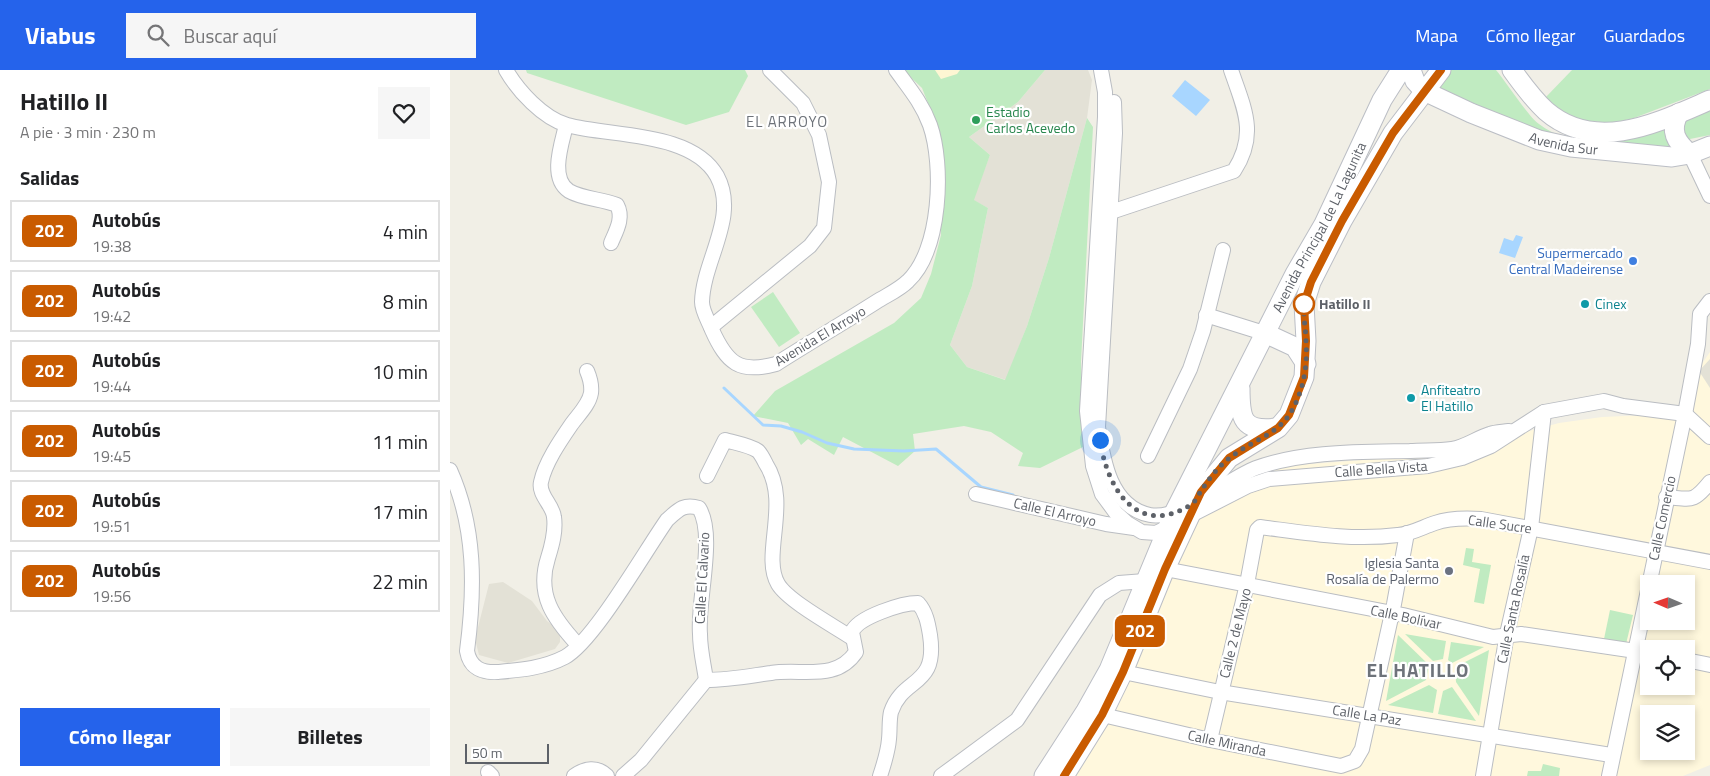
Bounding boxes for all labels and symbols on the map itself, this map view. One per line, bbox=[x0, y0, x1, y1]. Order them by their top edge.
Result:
place label: Estadio Carlos Acevedo bbox=[986, 101, 1075, 138]
district label: EL ARROYO bbox=[746, 110, 828, 133]
marker: Estadio Carlos Acevedo bbox=[970, 114, 982, 126]
street label: Avenida Sur bbox=[1526, 126, 1599, 160]
street label: Avenida Principal de La Lagunita bbox=[1266, 138, 1371, 316]
place label: Supermercado Central Madeirense bbox=[1509, 242, 1623, 279]
marker: Supermercado Central Madeirense bbox=[1627, 255, 1639, 267]
marker: Hatillo II bbox=[1293, 293, 1315, 315]
place label: Hatillo II bbox=[1319, 293, 1370, 314]
place label: Cinex bbox=[1595, 293, 1627, 314]
marker: Cinex bbox=[1579, 298, 1591, 310]
street label: Avenida El Arroyo bbox=[770, 300, 869, 371]
place label: Anfiteatro El Hatillo bbox=[1421, 379, 1481, 416]
marker: Anfiteatro El Hatillo bbox=[1405, 392, 1417, 404]
your location bbox=[1088, 428, 1113, 453]
street label: Calle Bella Vista bbox=[1334, 455, 1428, 482]
street label: Calle Comercio bbox=[1642, 474, 1681, 562]
street label: Calle El Arroyo bbox=[1012, 492, 1099, 531]
street label: Calle Sucre bbox=[1467, 509, 1533, 538]
street label: Calle El Calvario bbox=[689, 531, 714, 625]
place label: Iglesia Santa Rosalía de Palermo bbox=[1326, 552, 1439, 589]
street label: Calle Santa Rosalía bbox=[1491, 552, 1534, 665]
marker: Iglesia Santa Rosalía de Palermo bbox=[1443, 565, 1455, 577]
north arrow bbox=[1640, 575, 1695, 630]
street label: Calle 2 de Mayo bbox=[1213, 585, 1256, 680]
street label: Calle Bolívar bbox=[1369, 599, 1444, 634]
line badge: 202 bbox=[1111, 615, 1169, 647]
district label: EL HATILLO bbox=[1367, 655, 1469, 684]
street label: Calle La Paz bbox=[1331, 699, 1403, 730]
street label: Calle Miranda bbox=[1186, 724, 1268, 761]
scale bar bbox=[465, 741, 549, 764]

